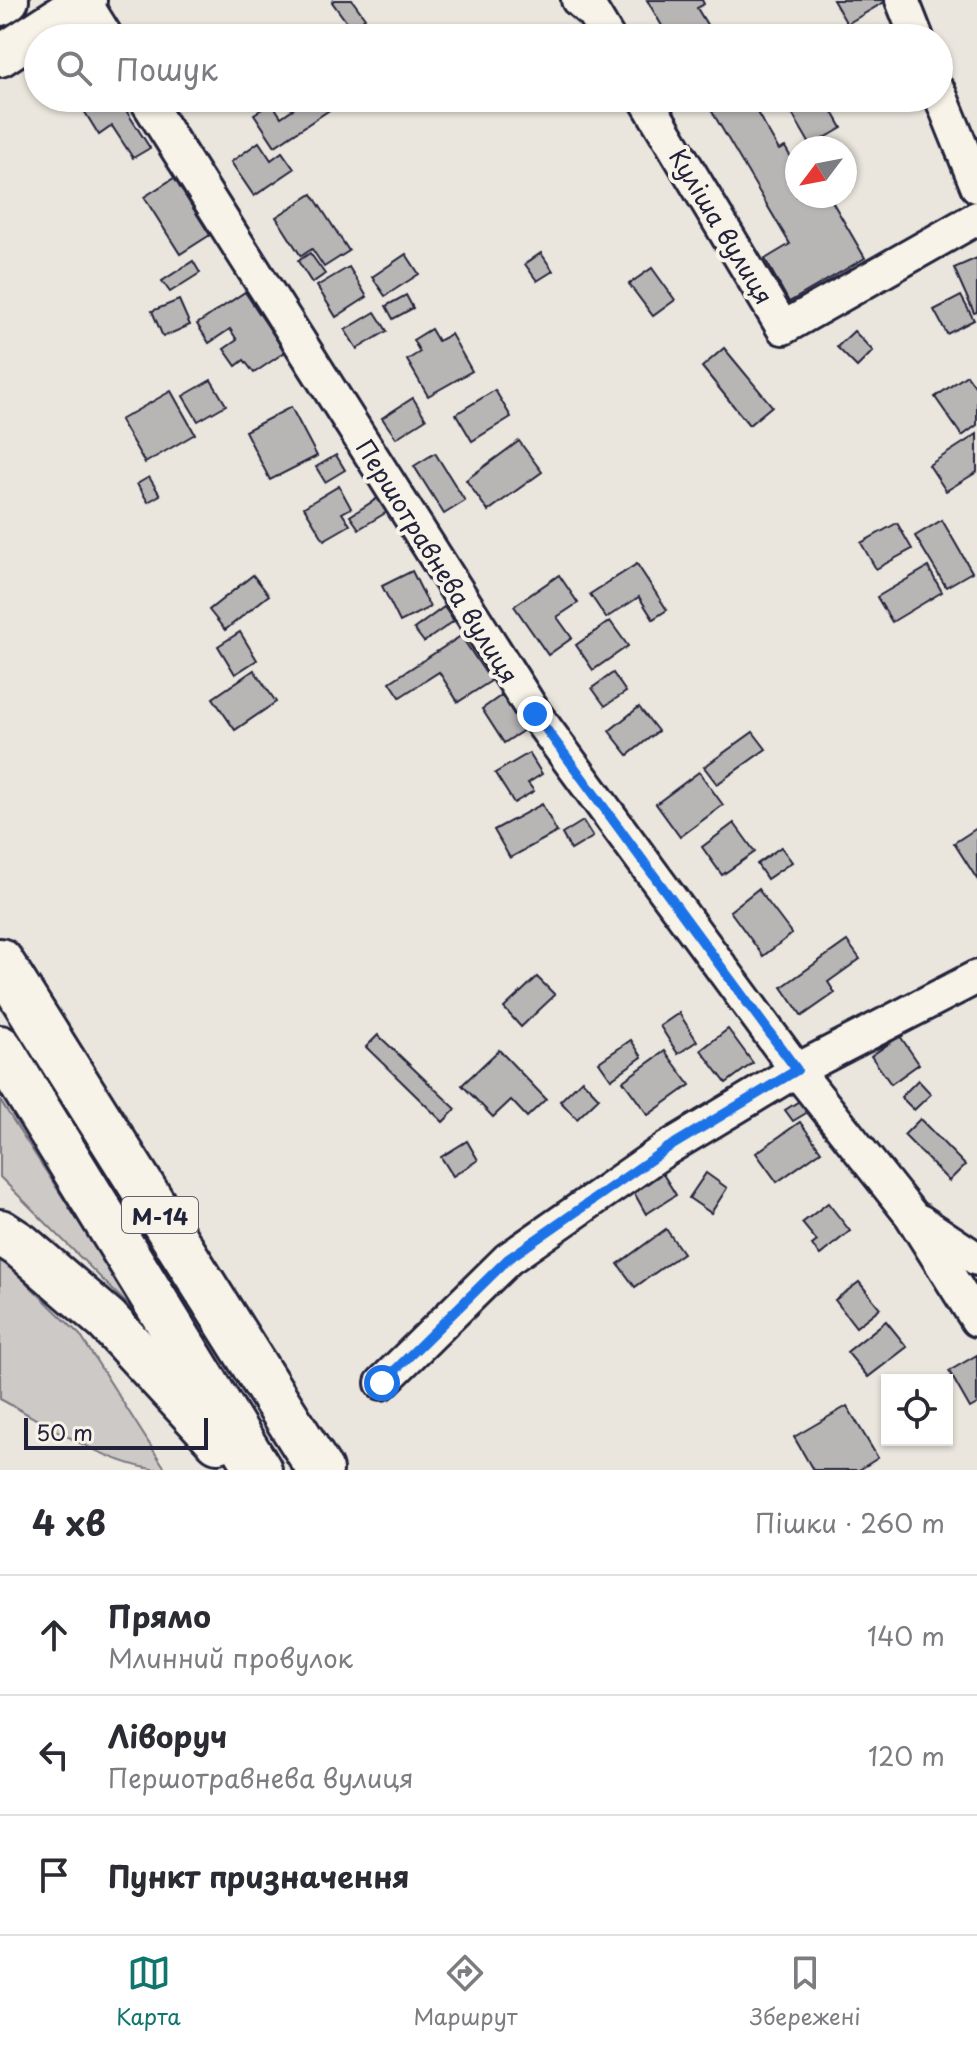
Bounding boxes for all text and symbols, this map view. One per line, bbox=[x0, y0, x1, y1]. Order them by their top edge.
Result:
search box bbox=[24, 24, 953, 112]
icon: search bbox=[52, 46, 96, 90]
text: Пошук bbox=[116, 46, 218, 91]
north arrow bbox=[785, 136, 857, 208]
street label: Куліша вулиця bbox=[661, 141, 783, 311]
street label: Першотравнева вулиця bbox=[348, 432, 528, 690]
route end bbox=[517, 696, 553, 732]
road number: М-14 bbox=[122, 1197, 198, 1233]
route start bbox=[364, 1365, 400, 1401]
map controls bbox=[881, 1374, 953, 1446]
button: locate bbox=[881, 1374, 953, 1446]
scale bar bbox=[24, 1414, 208, 1450]
text: 50 m bbox=[36, 1415, 93, 1448]
text: 4 хв bbox=[32, 1496, 106, 1548]
text: Пішки · 260 m bbox=[755, 1503, 945, 1542]
text: Прямо bbox=[108, 1593, 211, 1638]
icon: ahead bbox=[32, 1613, 76, 1657]
text: 140 m bbox=[867, 1616, 945, 1655]
text: Млинний провулок bbox=[108, 1638, 353, 1677]
text: Ліворуч bbox=[108, 1713, 227, 1758]
icon: left bbox=[32, 1733, 76, 1777]
text: 120 m bbox=[868, 1736, 945, 1775]
text: Першотравнева вулиця bbox=[108, 1758, 413, 1797]
icon: arrive bbox=[32, 1853, 76, 1897]
text: Пункт призначення bbox=[108, 1853, 409, 1898]
tab: Карта bbox=[116, 1951, 181, 2032]
tab: Маршрут bbox=[413, 1951, 518, 2032]
tab: Збережені bbox=[750, 1951, 861, 2032]

